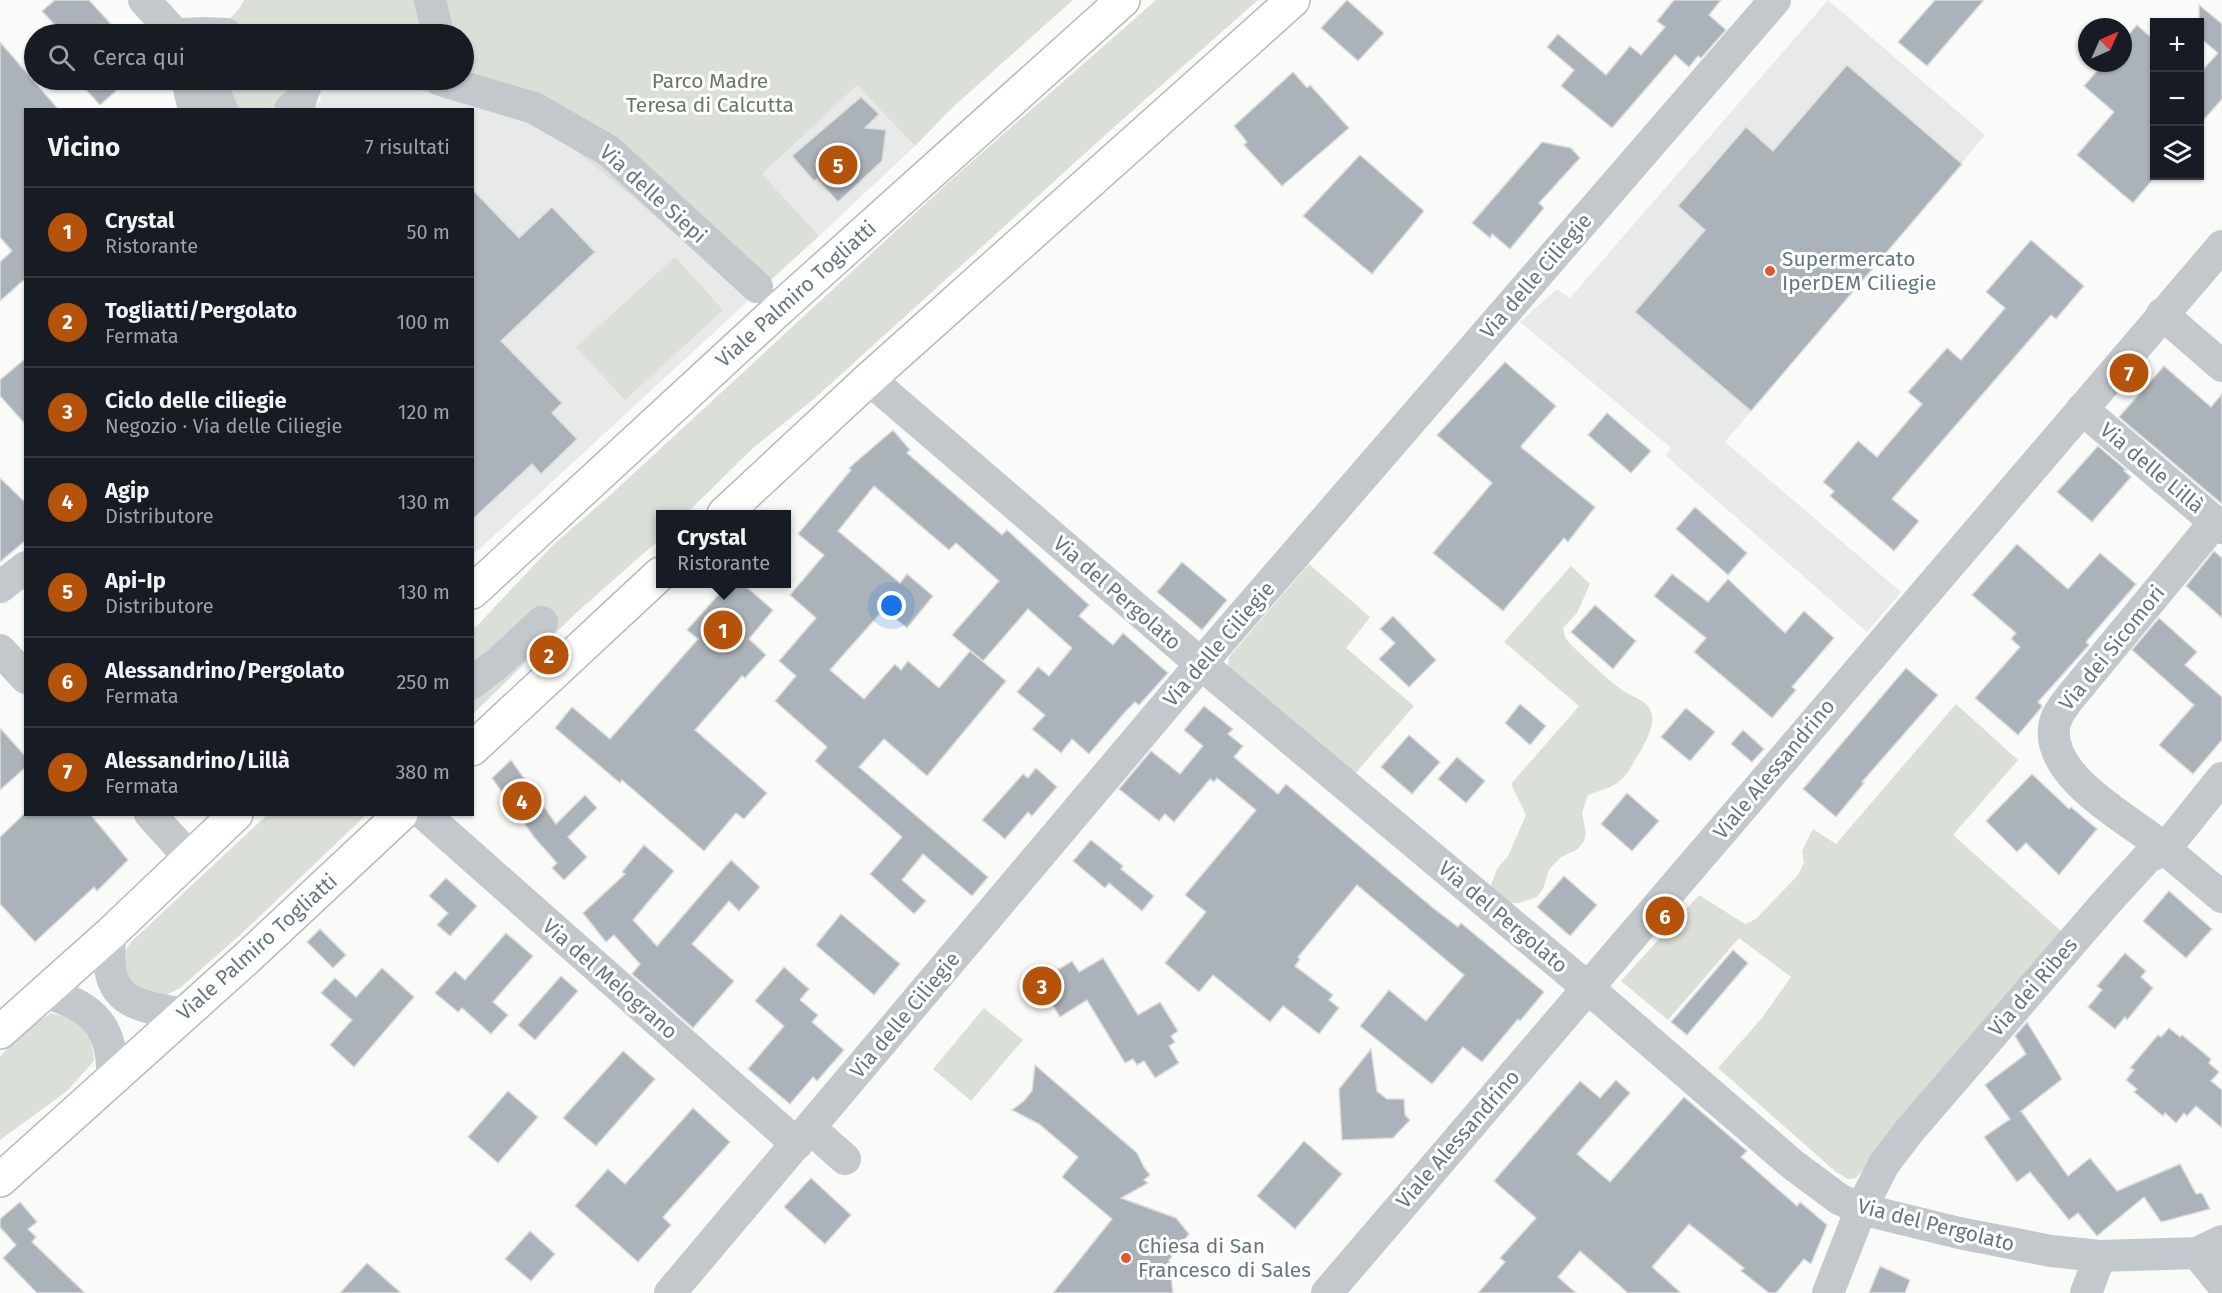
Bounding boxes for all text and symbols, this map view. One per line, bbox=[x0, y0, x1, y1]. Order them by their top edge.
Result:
north arrow bbox=[2078, 18, 2132, 72]
map controls bbox=[2150, 18, 2204, 180]
button: + bbox=[2150, 18, 2204, 72]
search box bbox=[24, 24, 474, 90]
icon: search bbox=[45, 41, 78, 74]
text: Cerca qui bbox=[93, 44, 185, 71]
park label: Parco Madre Teresa di Calcutta bbox=[626, 68, 794, 118]
button: − bbox=[2150, 72, 2204, 126]
button: layers bbox=[2150, 126, 2204, 180]
text: Vicino bbox=[48, 132, 120, 163]
text: 7 risultati bbox=[365, 135, 450, 159]
street label: Via delle Siepi bbox=[594, 139, 712, 249]
pin: 5 bbox=[818, 142, 858, 188]
text: Crystal bbox=[105, 207, 175, 234]
street label: Via delle Ciliegie bbox=[1475, 208, 1597, 344]
street label: Viale Palmiro Togliatti bbox=[710, 215, 882, 373]
text: 1 bbox=[63, 220, 72, 244]
text: 50 m bbox=[406, 220, 450, 244]
text: Ristorante bbox=[105, 234, 198, 258]
place label: Supermercato IperDEM Ciliegie bbox=[1782, 246, 1936, 296]
marker: Supermercato IperDEM Ciliegie bbox=[1763, 264, 1777, 278]
text: Togliatti/Pergolato bbox=[105, 297, 297, 324]
text: 2 bbox=[62, 310, 73, 334]
text: 100 m bbox=[397, 310, 450, 334]
text: Fermata bbox=[105, 324, 179, 348]
pin: 7 bbox=[2110, 350, 2148, 395]
text: Ciclo delle ciliegie bbox=[105, 387, 287, 414]
text: 3 bbox=[62, 400, 73, 424]
text: 120 m bbox=[398, 400, 450, 424]
text: Negozio · Via delle Ciliegie bbox=[105, 414, 342, 438]
street label: Via delle Lillà bbox=[2095, 417, 2209, 519]
text: Agip bbox=[105, 477, 149, 504]
text: 4 bbox=[62, 490, 73, 514]
text: 130 m bbox=[398, 490, 450, 514]
text: Distributore bbox=[105, 504, 214, 528]
popup bbox=[656, 510, 791, 588]
text: Crystal bbox=[677, 524, 747, 551]
street label: Via del Pergolato bbox=[1048, 530, 1186, 656]
text: Ristorante bbox=[677, 551, 770, 575]
text: Api-Ip bbox=[105, 567, 166, 594]
street label: Via delle Ciliegie bbox=[1158, 576, 1280, 712]
text: 5 bbox=[62, 580, 73, 604]
text: 130 m bbox=[398, 580, 450, 604]
street label: Via dei Sicomori bbox=[2054, 580, 2170, 716]
your location bbox=[877, 591, 906, 620]
text: Distributore bbox=[105, 594, 214, 618]
pin: 1 bbox=[704, 608, 742, 652]
pin: 2 bbox=[530, 632, 568, 678]
text: Alessandrino/Pergolato bbox=[105, 657, 345, 684]
text: 6 bbox=[62, 670, 73, 694]
text: 250 m bbox=[396, 670, 450, 694]
text: Fermata bbox=[105, 684, 179, 708]
street label: Viale Alessandrino bbox=[1708, 693, 1840, 845]
text: Alessandrino/Lillà bbox=[105, 747, 290, 774]
text: 7 bbox=[63, 760, 72, 784]
text: 380 m bbox=[395, 760, 450, 784]
text: Fermata bbox=[105, 774, 179, 798]
pin: 4 bbox=[502, 778, 542, 824]
street label: Via del Pergolato bbox=[1433, 855, 1573, 979]
street label: Viale Palmiro Togliatti bbox=[171, 868, 343, 1026]
pin: 6 bbox=[1646, 894, 1684, 938]
street label: Via del Melograno bbox=[537, 913, 683, 1045]
street label: Via dei Ribes bbox=[1983, 932, 2083, 1042]
street label: Via delle Ciliegie bbox=[844, 946, 966, 1084]
pin: 3 bbox=[1022, 964, 1062, 1008]
street label: Viale Alessandrino bbox=[1391, 1064, 1525, 1214]
street label: Via del Pergolato bbox=[1855, 1193, 2017, 1257]
place label: Chiesa di San Francesco di Sales bbox=[1138, 1233, 1311, 1283]
marker: Chiesa di San Francesco di Sales bbox=[1119, 1251, 1133, 1265]

